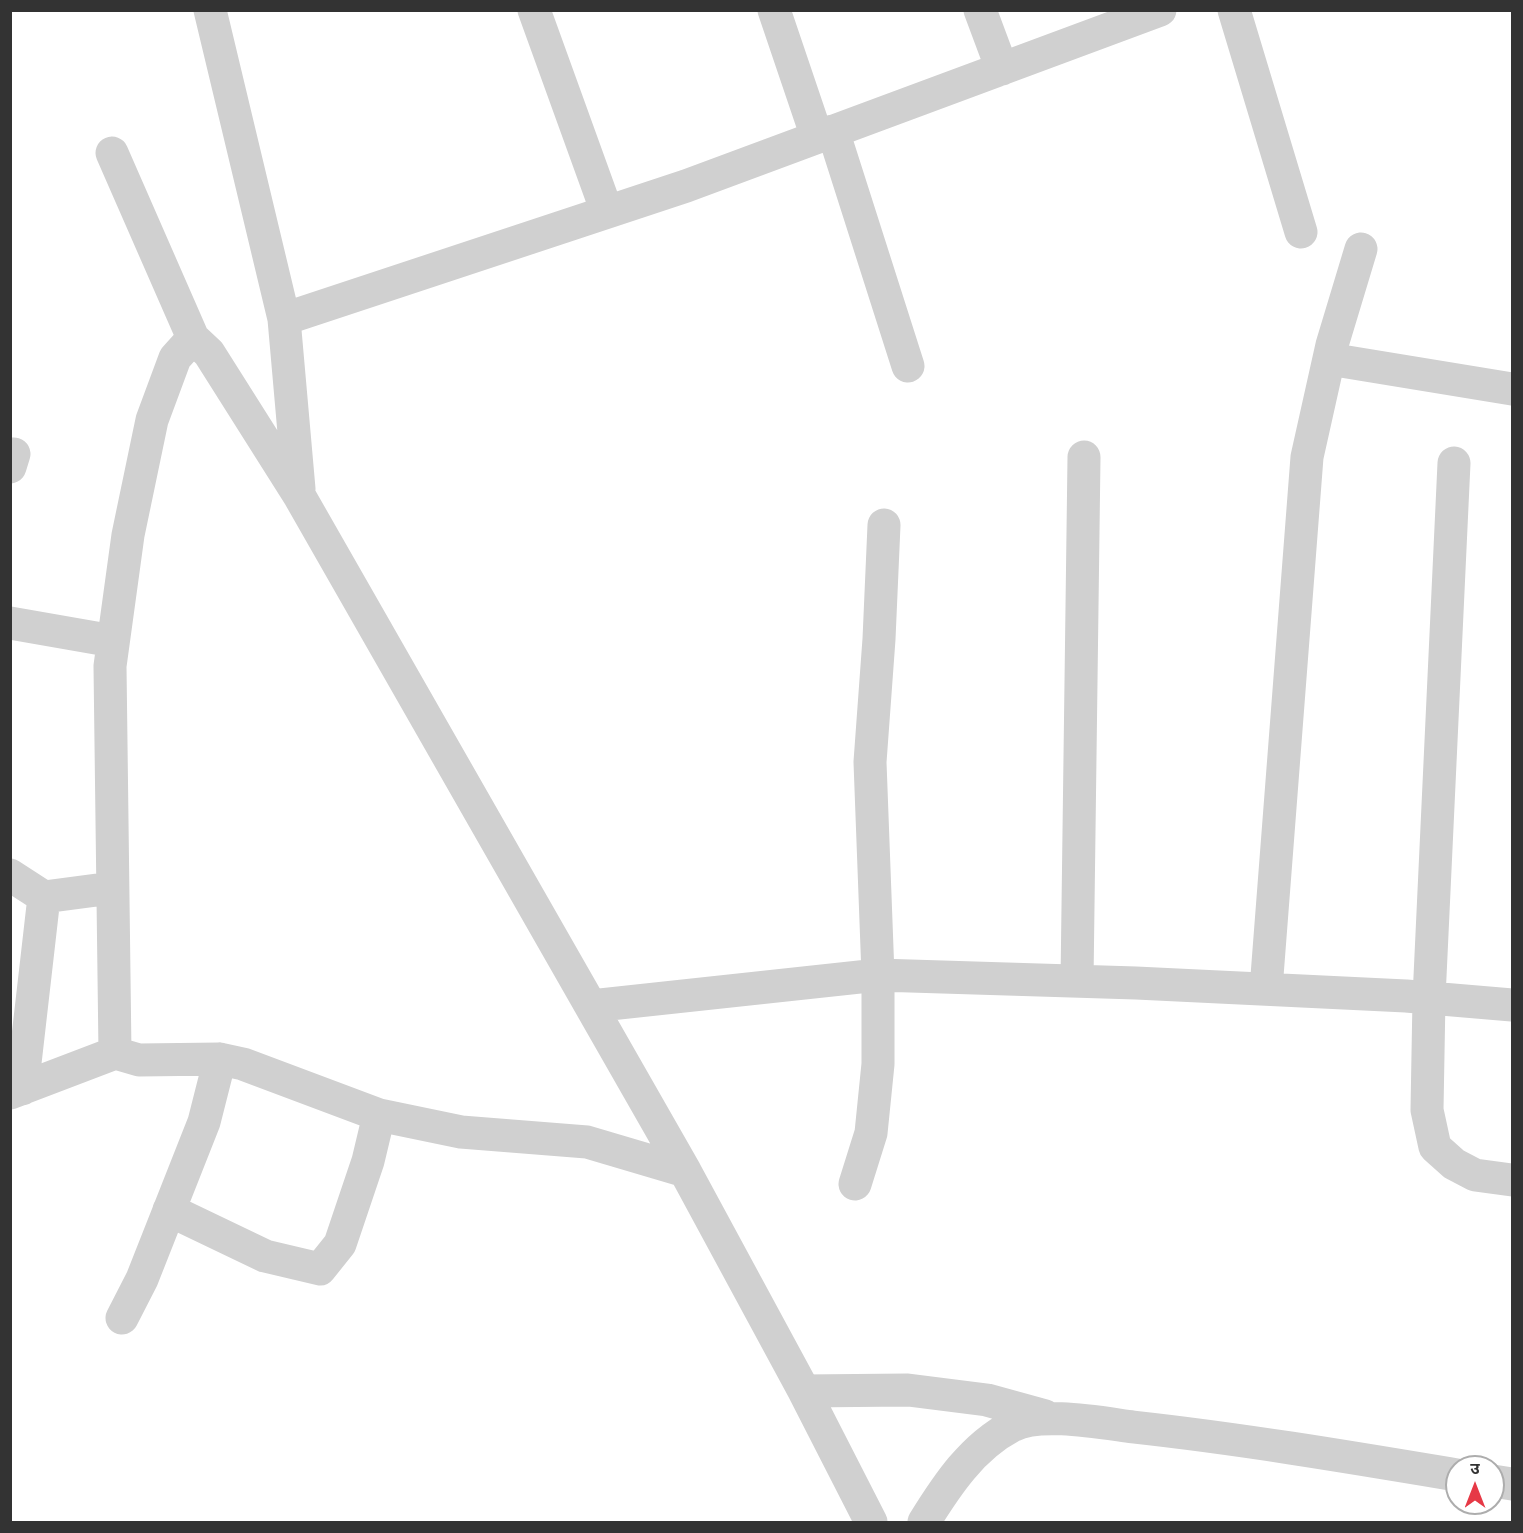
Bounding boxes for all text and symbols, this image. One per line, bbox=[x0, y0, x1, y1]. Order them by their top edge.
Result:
north arrow bbox=[1445, 1455, 1505, 1515]
text: उ bbox=[1470, 1459, 1480, 1478]

